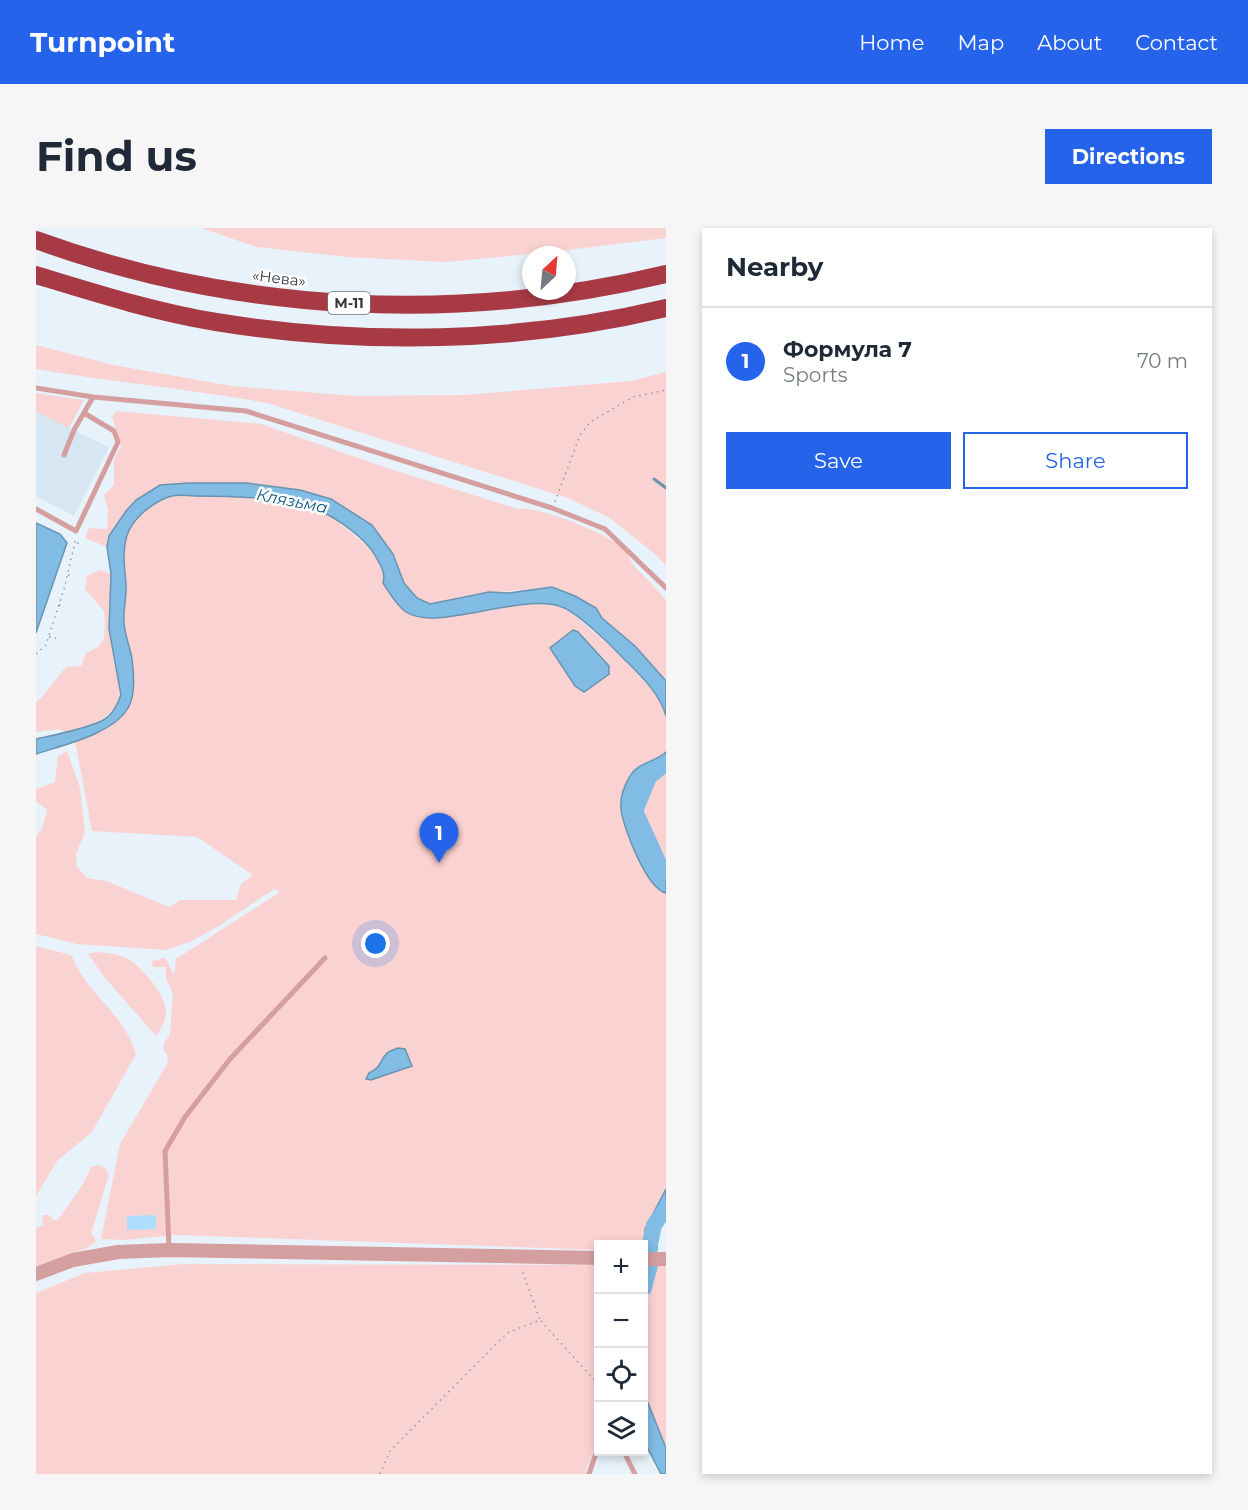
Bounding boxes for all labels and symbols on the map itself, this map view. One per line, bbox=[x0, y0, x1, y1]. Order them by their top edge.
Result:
north arrow bbox=[522, 246, 576, 300]
street label: «Нева» bbox=[251, 265, 307, 291]
road number: М-11 bbox=[328, 292, 370, 314]
water label: Клязьма bbox=[255, 485, 329, 517]
pin: 1 bbox=[420, 814, 458, 863]
your location bbox=[361, 929, 390, 958]

